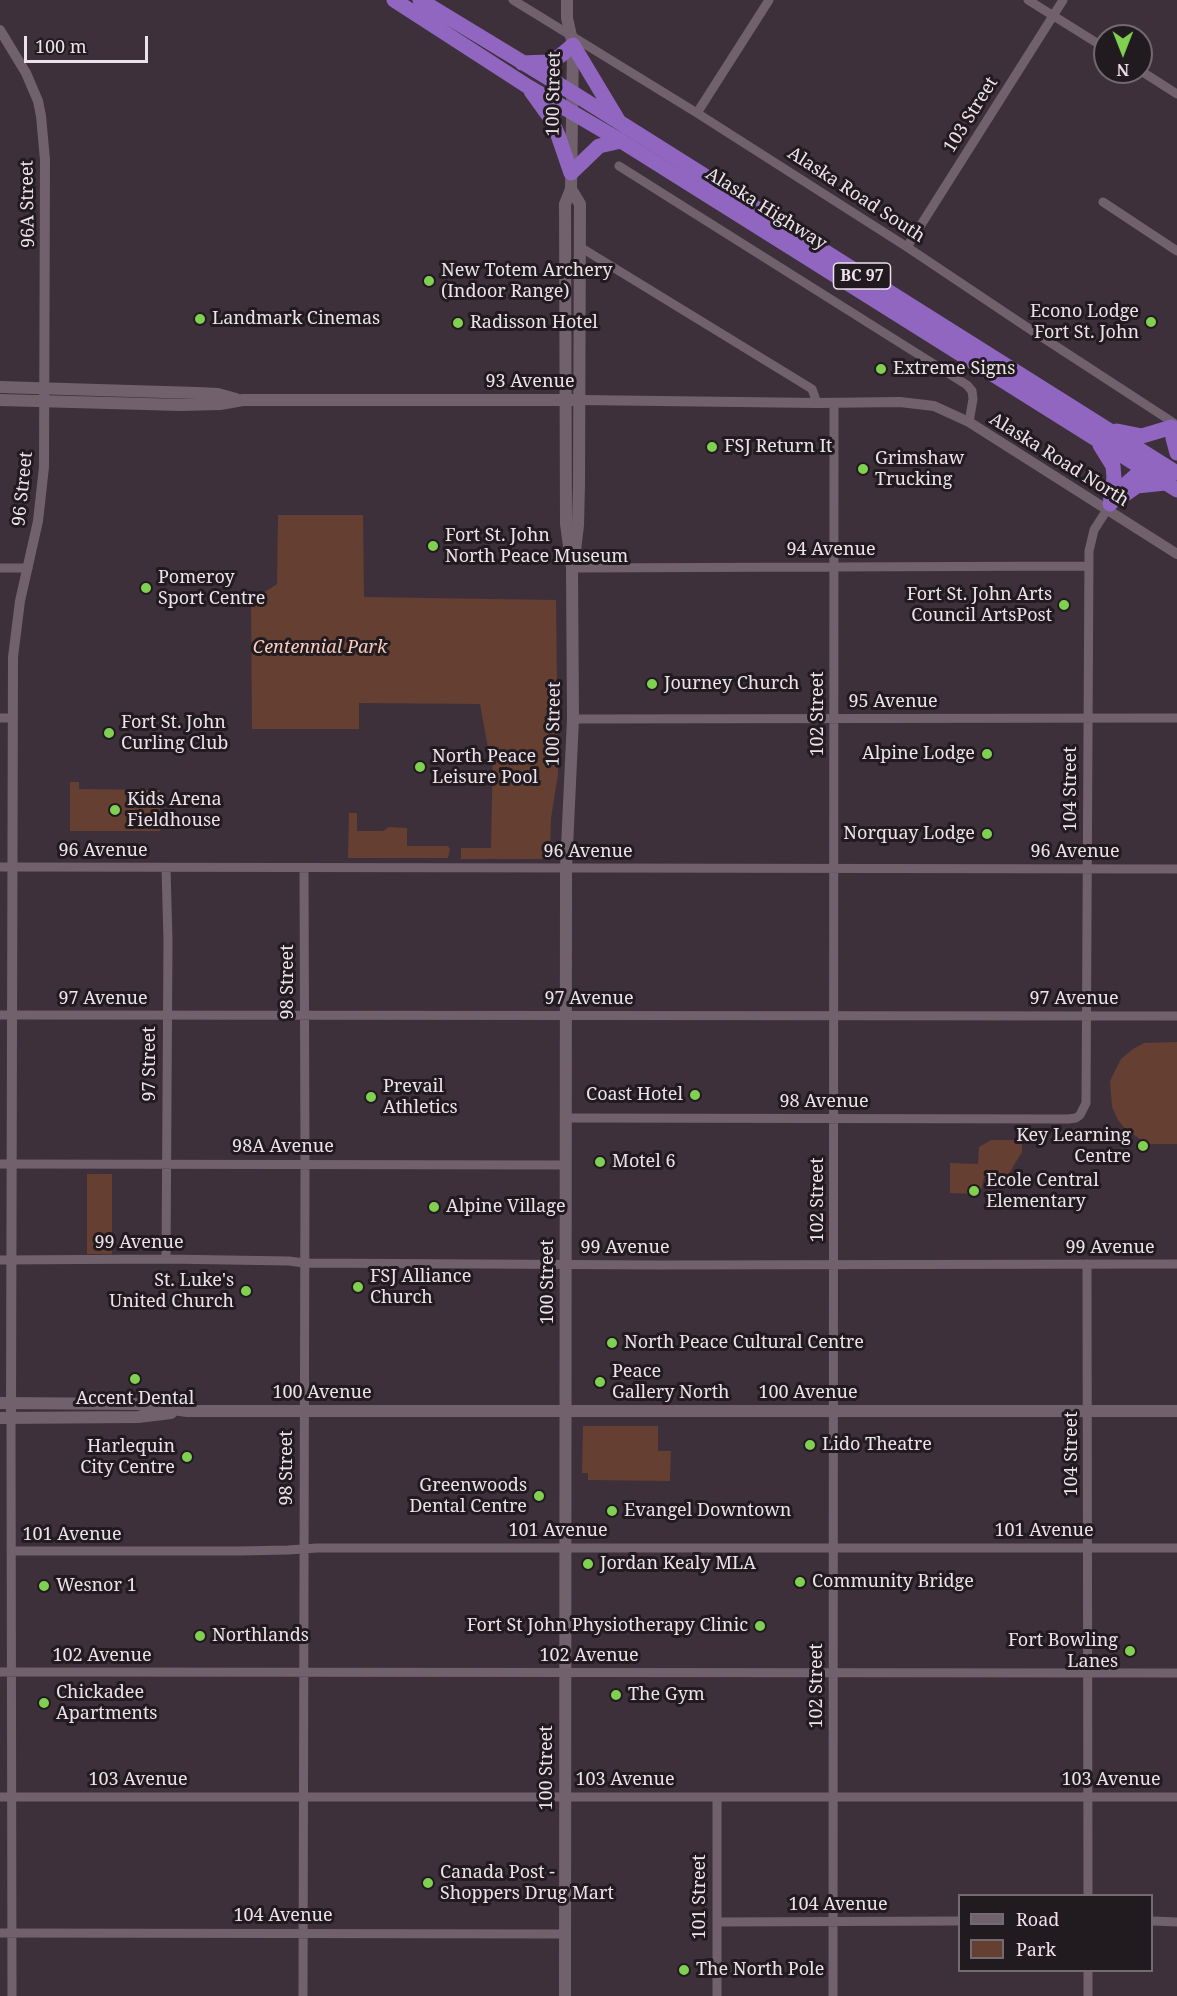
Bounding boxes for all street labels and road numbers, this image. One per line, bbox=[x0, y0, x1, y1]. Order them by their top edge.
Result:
street label: 100 Street bbox=[542, 51, 566, 137]
street label: 103 Street bbox=[939, 73, 1003, 157]
street label: Alaska Road South bbox=[783, 143, 929, 247]
street label: 96A Street bbox=[16, 160, 40, 248]
street label: Alaska Highway bbox=[702, 163, 830, 255]
road number: BC 97 bbox=[834, 263, 890, 289]
street label: 93 Avenue bbox=[485, 371, 575, 393]
street label: Alaska Road North bbox=[985, 408, 1133, 512]
street label: 96 Street bbox=[8, 451, 38, 527]
street label: 94 Avenue bbox=[786, 539, 876, 561]
street label: 102 Street bbox=[807, 671, 829, 757]
street label: 100 Street bbox=[542, 681, 566, 767]
street label: 95 Avenue bbox=[848, 691, 938, 713]
street label: 104 Street bbox=[1060, 746, 1082, 832]
street label: 96 Avenue bbox=[58, 840, 148, 862]
street label: 96 Avenue bbox=[543, 841, 633, 863]
street label: 96 Avenue bbox=[1030, 841, 1120, 863]
street label: 98 Street bbox=[277, 944, 299, 1020]
street label: 97 Avenue bbox=[58, 988, 148, 1010]
street label: 97 Avenue bbox=[544, 988, 634, 1010]
street label: 97 Avenue bbox=[1029, 988, 1119, 1010]
street label: 97 Street bbox=[139, 1026, 161, 1102]
street label: 98 Avenue bbox=[779, 1091, 869, 1113]
street label: 98A Avenue bbox=[232, 1136, 334, 1158]
street label: 102 Street bbox=[807, 1157, 829, 1243]
street label: 99 Avenue bbox=[94, 1232, 184, 1254]
street label: 99 Avenue bbox=[580, 1237, 670, 1259]
street label: 99 Avenue bbox=[1065, 1237, 1155, 1259]
street label: 100 Street bbox=[537, 1239, 559, 1325]
street label: 100 Avenue bbox=[272, 1382, 372, 1404]
street label: 100 Avenue bbox=[758, 1382, 858, 1404]
street label: 104 Street bbox=[1061, 1411, 1083, 1497]
street label: 98 Street bbox=[276, 1430, 298, 1506]
street label: 101 Avenue bbox=[508, 1520, 608, 1542]
street label: 101 Avenue bbox=[994, 1520, 1094, 1542]
street label: 101 Avenue bbox=[22, 1524, 122, 1546]
street label: 102 Street bbox=[806, 1643, 828, 1729]
street label: 102 Avenue bbox=[52, 1645, 152, 1667]
street label: 102 Avenue bbox=[539, 1645, 639, 1667]
street label: 100 Street bbox=[536, 1725, 558, 1811]
street label: 103 Avenue bbox=[88, 1769, 188, 1791]
street label: 103 Avenue bbox=[575, 1769, 675, 1791]
street label: 103 Avenue bbox=[1061, 1769, 1161, 1791]
street label: 101 Street bbox=[689, 1854, 711, 1940]
street label: 104 Avenue bbox=[788, 1894, 888, 1916]
street label: 104 Avenue bbox=[233, 1905, 333, 1927]

